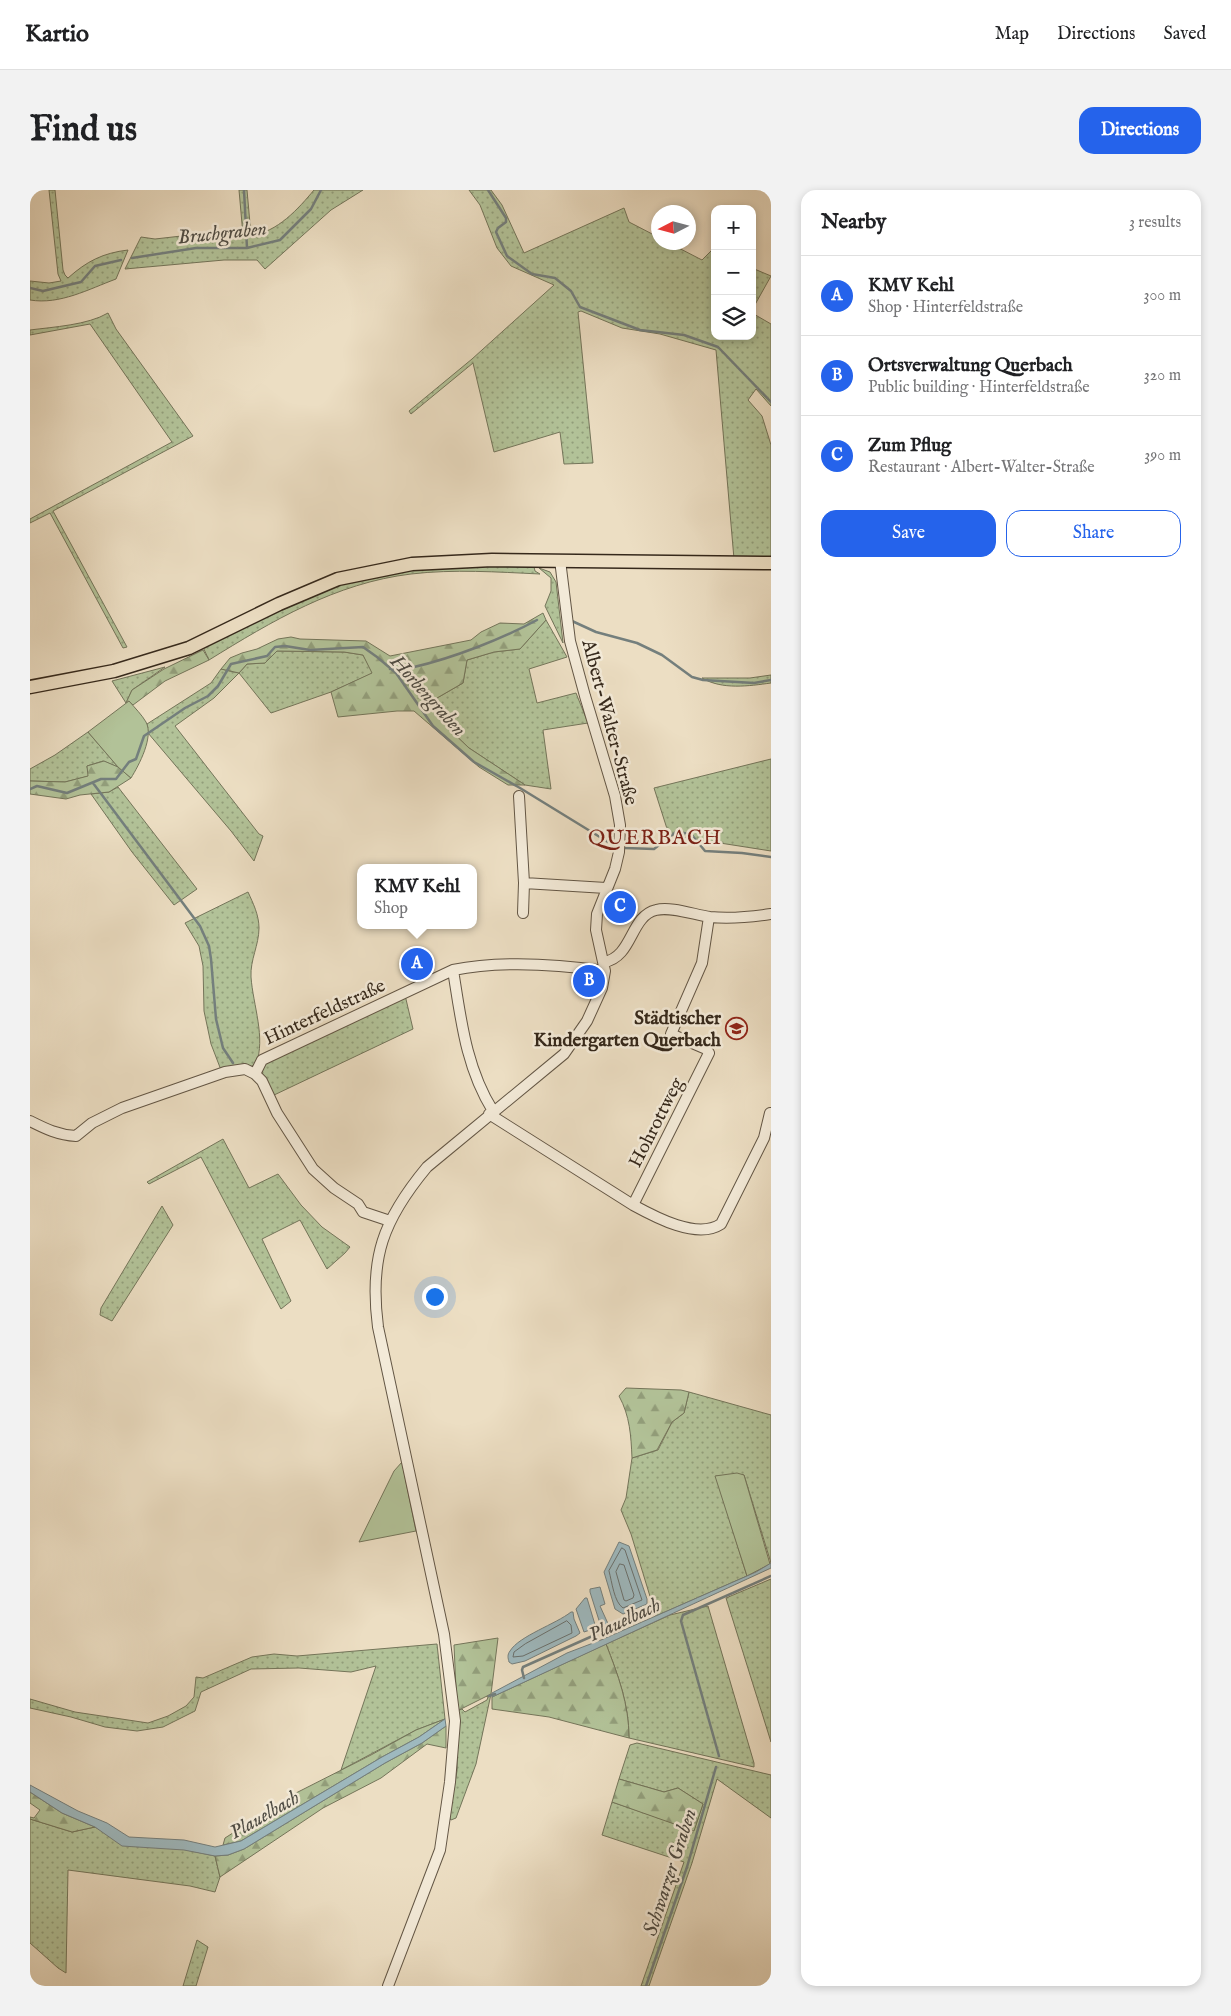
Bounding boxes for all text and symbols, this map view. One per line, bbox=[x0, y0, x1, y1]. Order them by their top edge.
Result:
text: Kartio bbox=[25, 19, 89, 50]
text: Map bbox=[995, 23, 1029, 46]
text: Directions bbox=[1057, 23, 1135, 46]
text: Saved bbox=[1163, 23, 1206, 46]
button: Directions bbox=[1079, 107, 1201, 154]
text: Find us bbox=[30, 108, 137, 153]
north arrow bbox=[651, 205, 696, 250]
map controls bbox=[711, 205, 756, 340]
button: + bbox=[711, 205, 756, 250]
text: Nearby bbox=[821, 209, 886, 236]
text: 3 results bbox=[1129, 213, 1181, 233]
water label: Bruchgraben bbox=[176, 216, 268, 252]
button: − bbox=[711, 250, 756, 295]
text: KMV Kehl bbox=[868, 274, 954, 298]
text: A bbox=[832, 286, 842, 306]
text: 300 m bbox=[1143, 286, 1181, 306]
button: layers bbox=[711, 295, 756, 340]
text: Shop · Hinterfeldstraße bbox=[868, 298, 1023, 318]
text: Ortsverwaltung Querbach bbox=[868, 354, 1073, 378]
text: B bbox=[832, 366, 842, 386]
text: 320 m bbox=[1144, 366, 1181, 386]
text: Public building · Hinterfeldstraße bbox=[868, 378, 1090, 398]
text: Zum Pflug bbox=[868, 434, 951, 458]
text: C bbox=[831, 446, 843, 466]
text: 390 m bbox=[1144, 446, 1181, 466]
text: Restaurant · Albert-Walter-Straße bbox=[868, 458, 1095, 478]
button: Save bbox=[821, 510, 996, 557]
button: Share bbox=[1006, 510, 1181, 557]
street label: Albert-Walter-Straße bbox=[575, 636, 643, 808]
water label: Horbengraben bbox=[383, 649, 471, 743]
district label: QUERBACH bbox=[588, 825, 722, 852]
popup bbox=[357, 864, 477, 929]
text: KMV Kehl bbox=[374, 875, 460, 899]
pin: C bbox=[604, 888, 636, 926]
text: Shop bbox=[374, 899, 408, 919]
pin: A bbox=[401, 945, 433, 983]
pin: B bbox=[573, 962, 605, 1000]
street label: Hinterfeldstraße bbox=[260, 974, 390, 1051]
place label: Städtischer Kindergarten Querbach bbox=[533, 1007, 722, 1053]
school or university icon: Städtischer Kindergarten Querbach bbox=[725, 1016, 749, 1040]
street label: Hohrottweg bbox=[624, 1073, 690, 1172]
your location bbox=[422, 1284, 448, 1310]
water label: Plauelbach bbox=[585, 1593, 665, 1648]
water label: Plauelbach bbox=[225, 1785, 305, 1845]
water label: Schwarzer Graben bbox=[638, 1806, 703, 1939]

